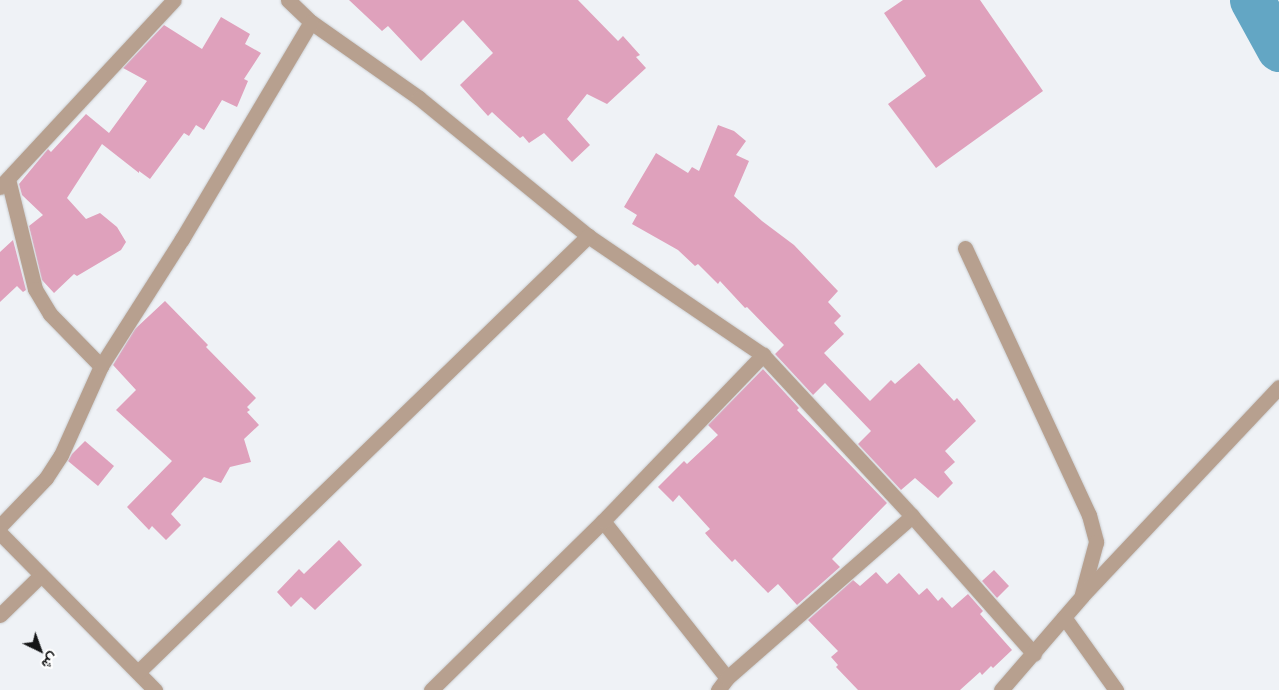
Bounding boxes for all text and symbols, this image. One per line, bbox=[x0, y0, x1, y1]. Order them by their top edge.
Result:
north arrow bbox=[15, 625, 65, 675]
text: ش bbox=[38, 649, 62, 673]

